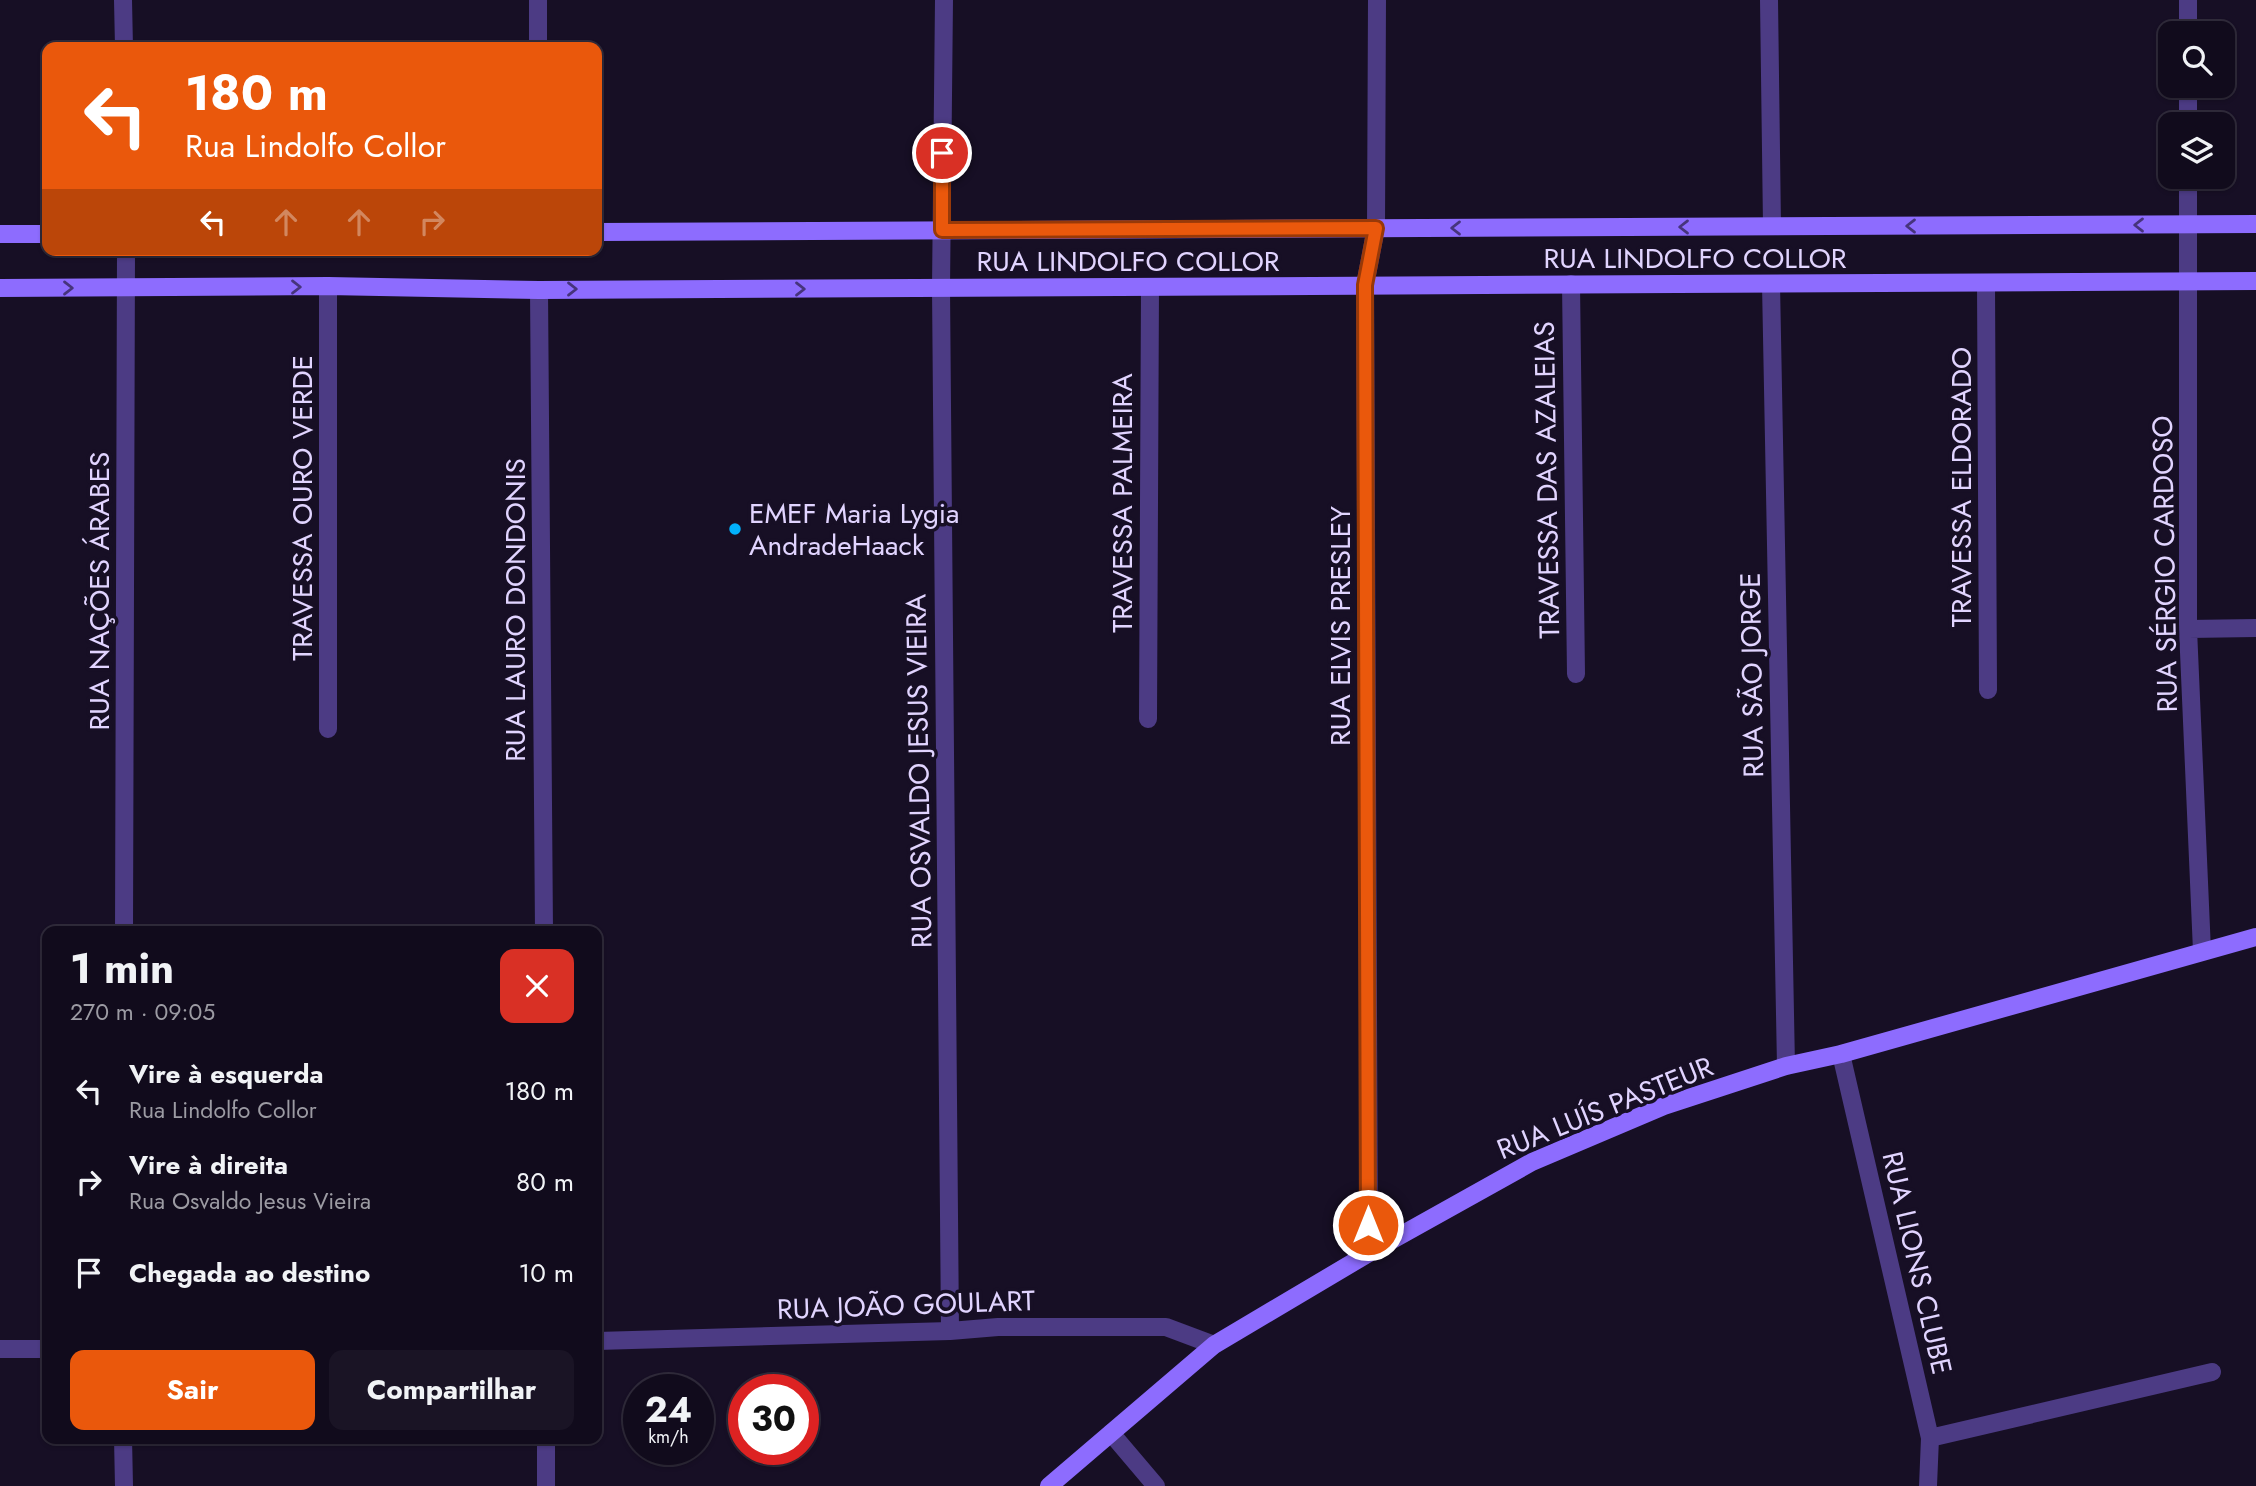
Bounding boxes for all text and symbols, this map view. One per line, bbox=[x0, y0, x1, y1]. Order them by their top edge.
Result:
map controls bbox=[2158, 21, 2235, 189]
button: search bbox=[2158, 21, 2235, 98]
text: 180 m bbox=[185, 58, 328, 128]
icon: left bbox=[70, 70, 161, 161]
button: layers bbox=[2158, 112, 2235, 189]
text: Rua Lindolfo Collor bbox=[185, 123, 446, 169]
pin bbox=[912, 123, 972, 183]
icon: arrive bbox=[923, 134, 961, 172]
icon: left bbox=[194, 203, 232, 241]
icon: ahead bbox=[267, 203, 305, 241]
icon: ahead bbox=[340, 203, 378, 241]
icon: right bbox=[413, 203, 451, 241]
one-way arrow bbox=[2133, 217, 2144, 233]
one-way arrow bbox=[1906, 218, 1916, 234]
one-way arrow bbox=[1678, 219, 1689, 235]
one-way arrow bbox=[1451, 220, 1461, 236]
street label: RUA LINDOLFO COLLOR bbox=[1544, 238, 1847, 279]
street label: RUA LINDOLFO COLLOR bbox=[977, 241, 1280, 282]
one-way arrow bbox=[290, 279, 301, 294]
one-way arrow bbox=[63, 280, 74, 296]
one-way arrow bbox=[567, 281, 578, 297]
one-way arrow bbox=[795, 281, 805, 297]
street label: TRAVESSA DAS AZALEIAS bbox=[1524, 321, 1570, 639]
street label: TRAVESSA ELDORADO bbox=[1941, 347, 1982, 627]
street label: TRAVESSA OURO VERDE bbox=[282, 355, 323, 661]
street label: TRAVESSA PALMEIRA bbox=[1102, 373, 1143, 633]
street label: RUA SÉRGIO CARDOSO bbox=[2142, 415, 2188, 713]
street label: RUA NAÇÕES ÁRABES bbox=[79, 452, 120, 730]
street label: RUA LAURO DONDONIS bbox=[495, 458, 536, 762]
place label: EMEF Maria Lygia AndradeHaack bbox=[749, 493, 960, 566]
street label: RUA ELVIS PRESLEY bbox=[1320, 506, 1361, 746]
marker: EMEF Maria Lygia AndradeHaack bbox=[727, 521, 743, 537]
street label: RUA SÃO JORGE bbox=[1730, 572, 1774, 778]
street label: RUA OSVALDO JESUS VIEIRA bbox=[895, 593, 943, 949]
text: 1 min bbox=[70, 938, 174, 999]
button: close bbox=[500, 949, 574, 1023]
text: 270 m · 09:05 bbox=[70, 995, 215, 1029]
street label: RUA LUÍS PASTEUR bbox=[1491, 1046, 1719, 1170]
text: Vire à esquerda bbox=[129, 1055, 324, 1093]
icon: left bbox=[70, 1072, 108, 1110]
text: 180 m bbox=[504, 1072, 574, 1110]
text: Rua Lindolfo Collor bbox=[129, 1093, 317, 1127]
text: Vire à direita bbox=[129, 1146, 288, 1184]
street label: RUA LIONS CLUBE bbox=[1871, 1148, 1963, 1378]
icon: right bbox=[70, 1163, 108, 1201]
text: 80 m bbox=[516, 1163, 574, 1201]
text: Rua Osvaldo Jesus Vieira bbox=[129, 1184, 371, 1218]
position arrow bbox=[1331, 1188, 1405, 1262]
icon: arrive bbox=[70, 1254, 108, 1292]
text: Chegada ao destino bbox=[129, 1254, 370, 1292]
text: 10 m bbox=[519, 1254, 574, 1292]
street label: RUA JOÃO GOULART bbox=[776, 1280, 1036, 1330]
button: Sair bbox=[70, 1350, 315, 1430]
button: Compartilhar bbox=[329, 1350, 574, 1430]
speed limit sign: 30 bbox=[728, 1374, 819, 1465]
text: 24 bbox=[645, 1385, 692, 1435]
text: km/h bbox=[648, 1424, 689, 1450]

